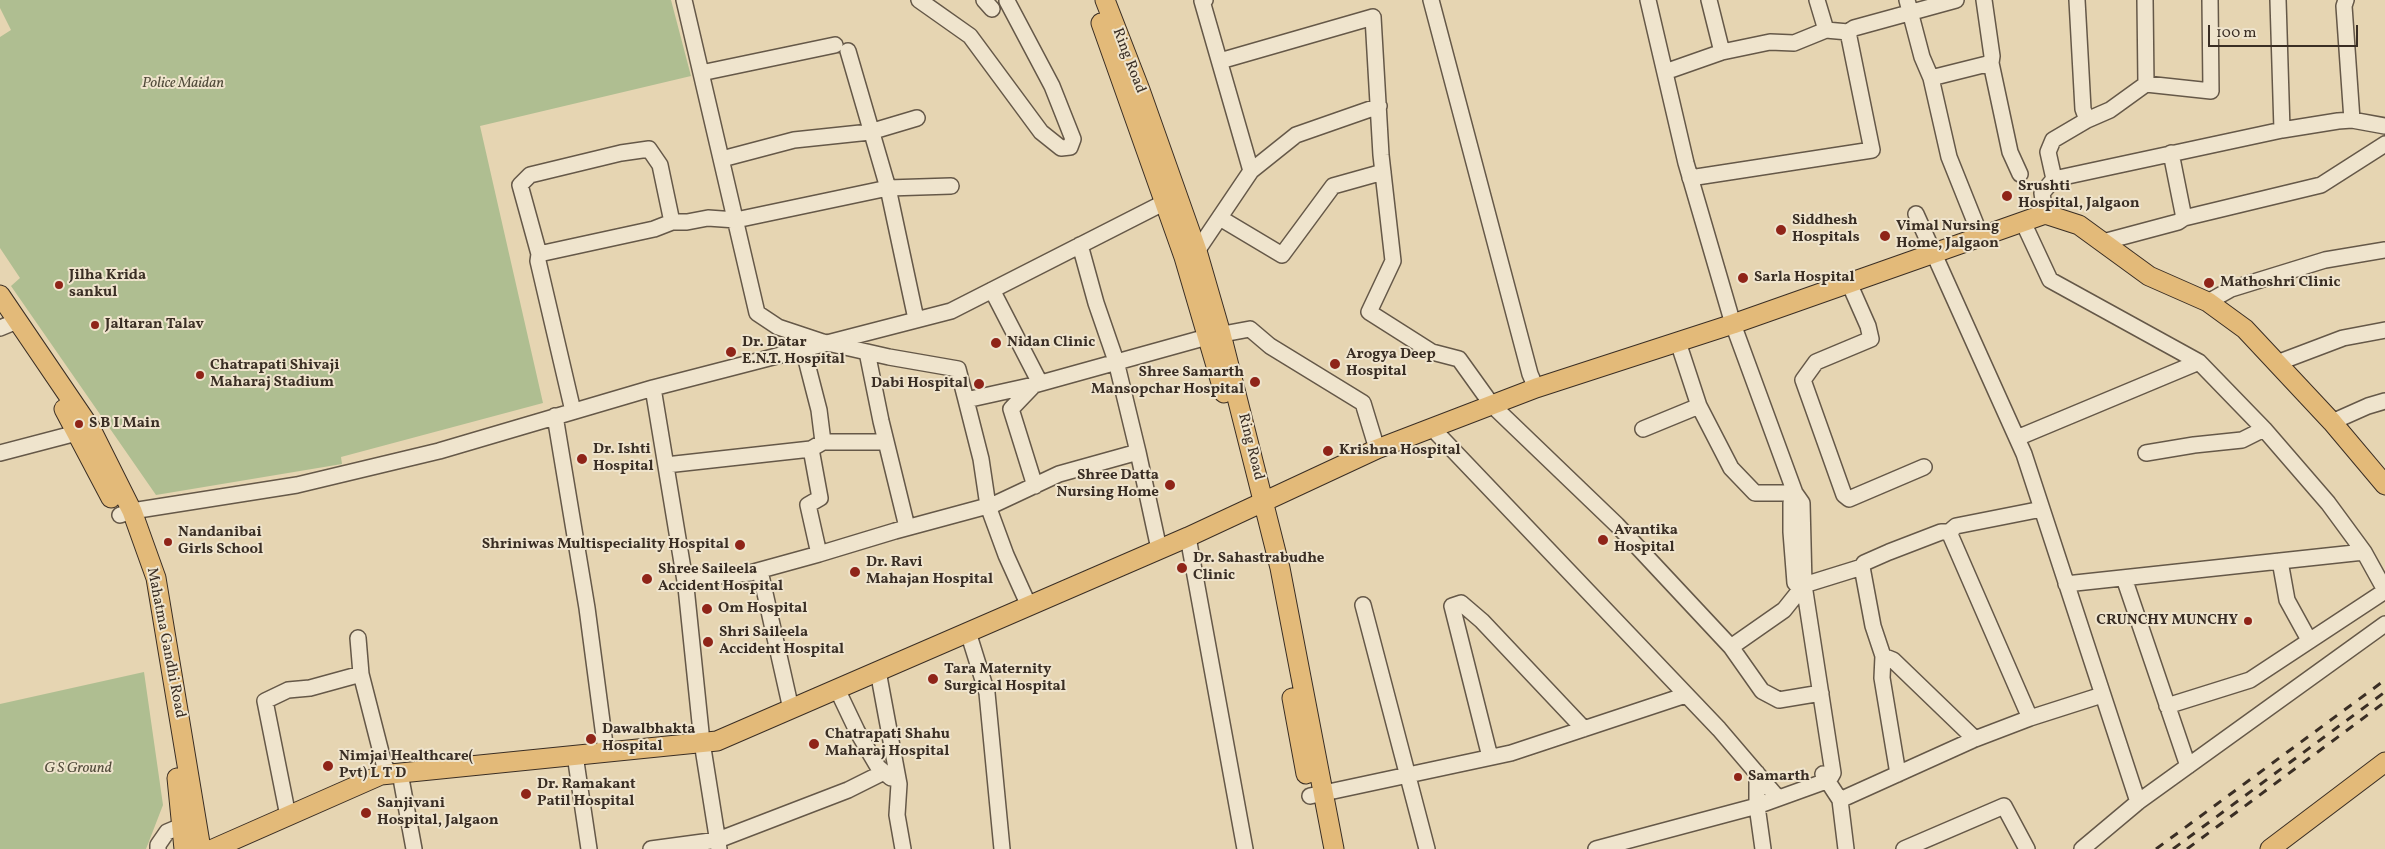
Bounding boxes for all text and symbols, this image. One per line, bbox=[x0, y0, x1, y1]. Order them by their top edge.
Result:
scale bar bbox=[2210, 15, 2360, 47]
text: 100 m bbox=[2216, 23, 2256, 44]
street label: Ring Road bbox=[1107, 26, 1149, 96]
park label: Police Maidan bbox=[142, 75, 224, 93]
place label: Srushti Hospital, Jalgaon bbox=[2018, 178, 2140, 213]
marker: Srushti Hospital, Jalgaon bbox=[2000, 189, 2014, 203]
place label: Siddhesh Hospitals bbox=[1792, 212, 1860, 247]
place label: Vimal Nursing Home, Jalgaon bbox=[1896, 218, 1999, 253]
marker: Siddhesh Hospitals bbox=[1774, 223, 1788, 237]
marker: Vimal Nursing Home, Jalgaon bbox=[1878, 229, 1892, 243]
place label: Jilha Krida sankul bbox=[69, 267, 146, 302]
place label: Sarla Hospital bbox=[1754, 269, 1855, 287]
marker: Sarla Hospital bbox=[1736, 271, 1750, 285]
place label: Mathoshri Clinic bbox=[2220, 274, 2340, 292]
marker: Mathoshri Clinic bbox=[2202, 276, 2216, 290]
marker: Jilha Krida sankul bbox=[53, 279, 65, 291]
place label: Jaltaran Talav bbox=[105, 316, 204, 334]
marker: Jaltaran Talav bbox=[89, 319, 101, 331]
place label: Dr. Datar E.N.T. Hospital bbox=[742, 334, 845, 369]
place label: Nidan Clinic bbox=[1007, 334, 1095, 352]
marker: Nidan Clinic bbox=[989, 336, 1003, 350]
marker: Dr. Datar E.N.T. Hospital bbox=[724, 345, 738, 359]
place label: Arogya Deep Hospital bbox=[1346, 346, 1436, 381]
place label: Chatrapati Shivaji Maharaj Stadium bbox=[210, 357, 340, 392]
marker: Arogya Deep Hospital bbox=[1328, 357, 1342, 371]
place label: Shree Samarth Mansopchar Hospital bbox=[1091, 364, 1244, 399]
marker: Chatrapati Shivaji Maharaj Stadium bbox=[194, 369, 206, 381]
place label: Dabi Hospital bbox=[871, 375, 968, 393]
marker: Shree Samarth Mansopchar Hospital bbox=[1248, 375, 1262, 389]
marker: Dabi Hospital bbox=[972, 377, 986, 391]
street label: Ring Road bbox=[1233, 412, 1267, 482]
place label: S B I Main bbox=[89, 415, 160, 433]
marker: S B I Main bbox=[73, 418, 85, 430]
place label: Dr. Ishti Hospital bbox=[593, 441, 654, 476]
place label: Krishna Hospital bbox=[1339, 442, 1461, 460]
marker: Krishna Hospital bbox=[1321, 444, 1335, 458]
marker: Dr. Ishti Hospital bbox=[575, 452, 589, 466]
place label: Shree Datta Nursing Home bbox=[1057, 467, 1159, 502]
marker: Shree Datta Nursing Home bbox=[1163, 478, 1177, 492]
place label: Avantika Hospital bbox=[1614, 522, 1678, 557]
place label: Nandanibai Girls School bbox=[178, 524, 263, 559]
marker: Avantika Hospital bbox=[1596, 533, 1610, 547]
marker: Nandanibai Girls School bbox=[162, 536, 174, 548]
place label: Shriniwas Multispeciality Hospital bbox=[482, 536, 729, 554]
marker: Shriniwas Multispeciality Hospital bbox=[733, 538, 747, 552]
place label: Dr. Sahastrabudhe Clinic bbox=[1193, 550, 1324, 585]
place label: Dr. Ravi Mahajan Hospital bbox=[866, 554, 993, 589]
place label: Shree Saileela Accident Hospital bbox=[658, 561, 783, 596]
marker: Dr. Sahastrabudhe Clinic bbox=[1175, 561, 1189, 575]
marker: Dr. Ravi Mahajan Hospital bbox=[848, 565, 862, 579]
street label: Mahatma Gandhi Road bbox=[142, 566, 188, 720]
marker: Shree Saileela Accident Hospital bbox=[640, 572, 654, 586]
place label: Om Hospital bbox=[718, 600, 807, 618]
marker: Om Hospital bbox=[700, 602, 714, 616]
place label: CRUNCHY MUNCHY bbox=[2096, 612, 2238, 630]
marker: CRUNCHY MUNCHY bbox=[2242, 615, 2254, 627]
place label: Shri Saileela Accident Hospital bbox=[719, 624, 844, 659]
marker: Shri Saileela Accident Hospital bbox=[701, 635, 715, 649]
place label: Tara Maternity Surgical Hospital bbox=[944, 661, 1066, 696]
marker: Tara Maternity Surgical Hospital bbox=[926, 672, 940, 686]
place label: Dawalbhakta Hospital bbox=[602, 721, 696, 756]
place label: Chatrapati Shahu Maharaj Hospital bbox=[825, 726, 950, 761]
marker: Dawalbhakta Hospital bbox=[584, 732, 598, 746]
marker: Chatrapati Shahu Maharaj Hospital bbox=[807, 737, 821, 751]
place label: Nimjai Healthcare( Pvt) L T D bbox=[339, 748, 473, 783]
marker: Nimjai Healthcare( Pvt) L T D bbox=[321, 759, 335, 773]
park label: G S Ground bbox=[44, 760, 112, 778]
place label: Samarth bbox=[1748, 768, 1810, 786]
marker: Samarth bbox=[1732, 771, 1744, 783]
place label: Dr. Ramakant Patil Hospital bbox=[537, 776, 636, 811]
marker: Dr. Ramakant Patil Hospital bbox=[519, 787, 533, 801]
place label: Sanjivani Hospital, Jalgaon bbox=[377, 795, 499, 830]
marker: Sanjivani Hospital, Jalgaon bbox=[359, 806, 373, 820]

